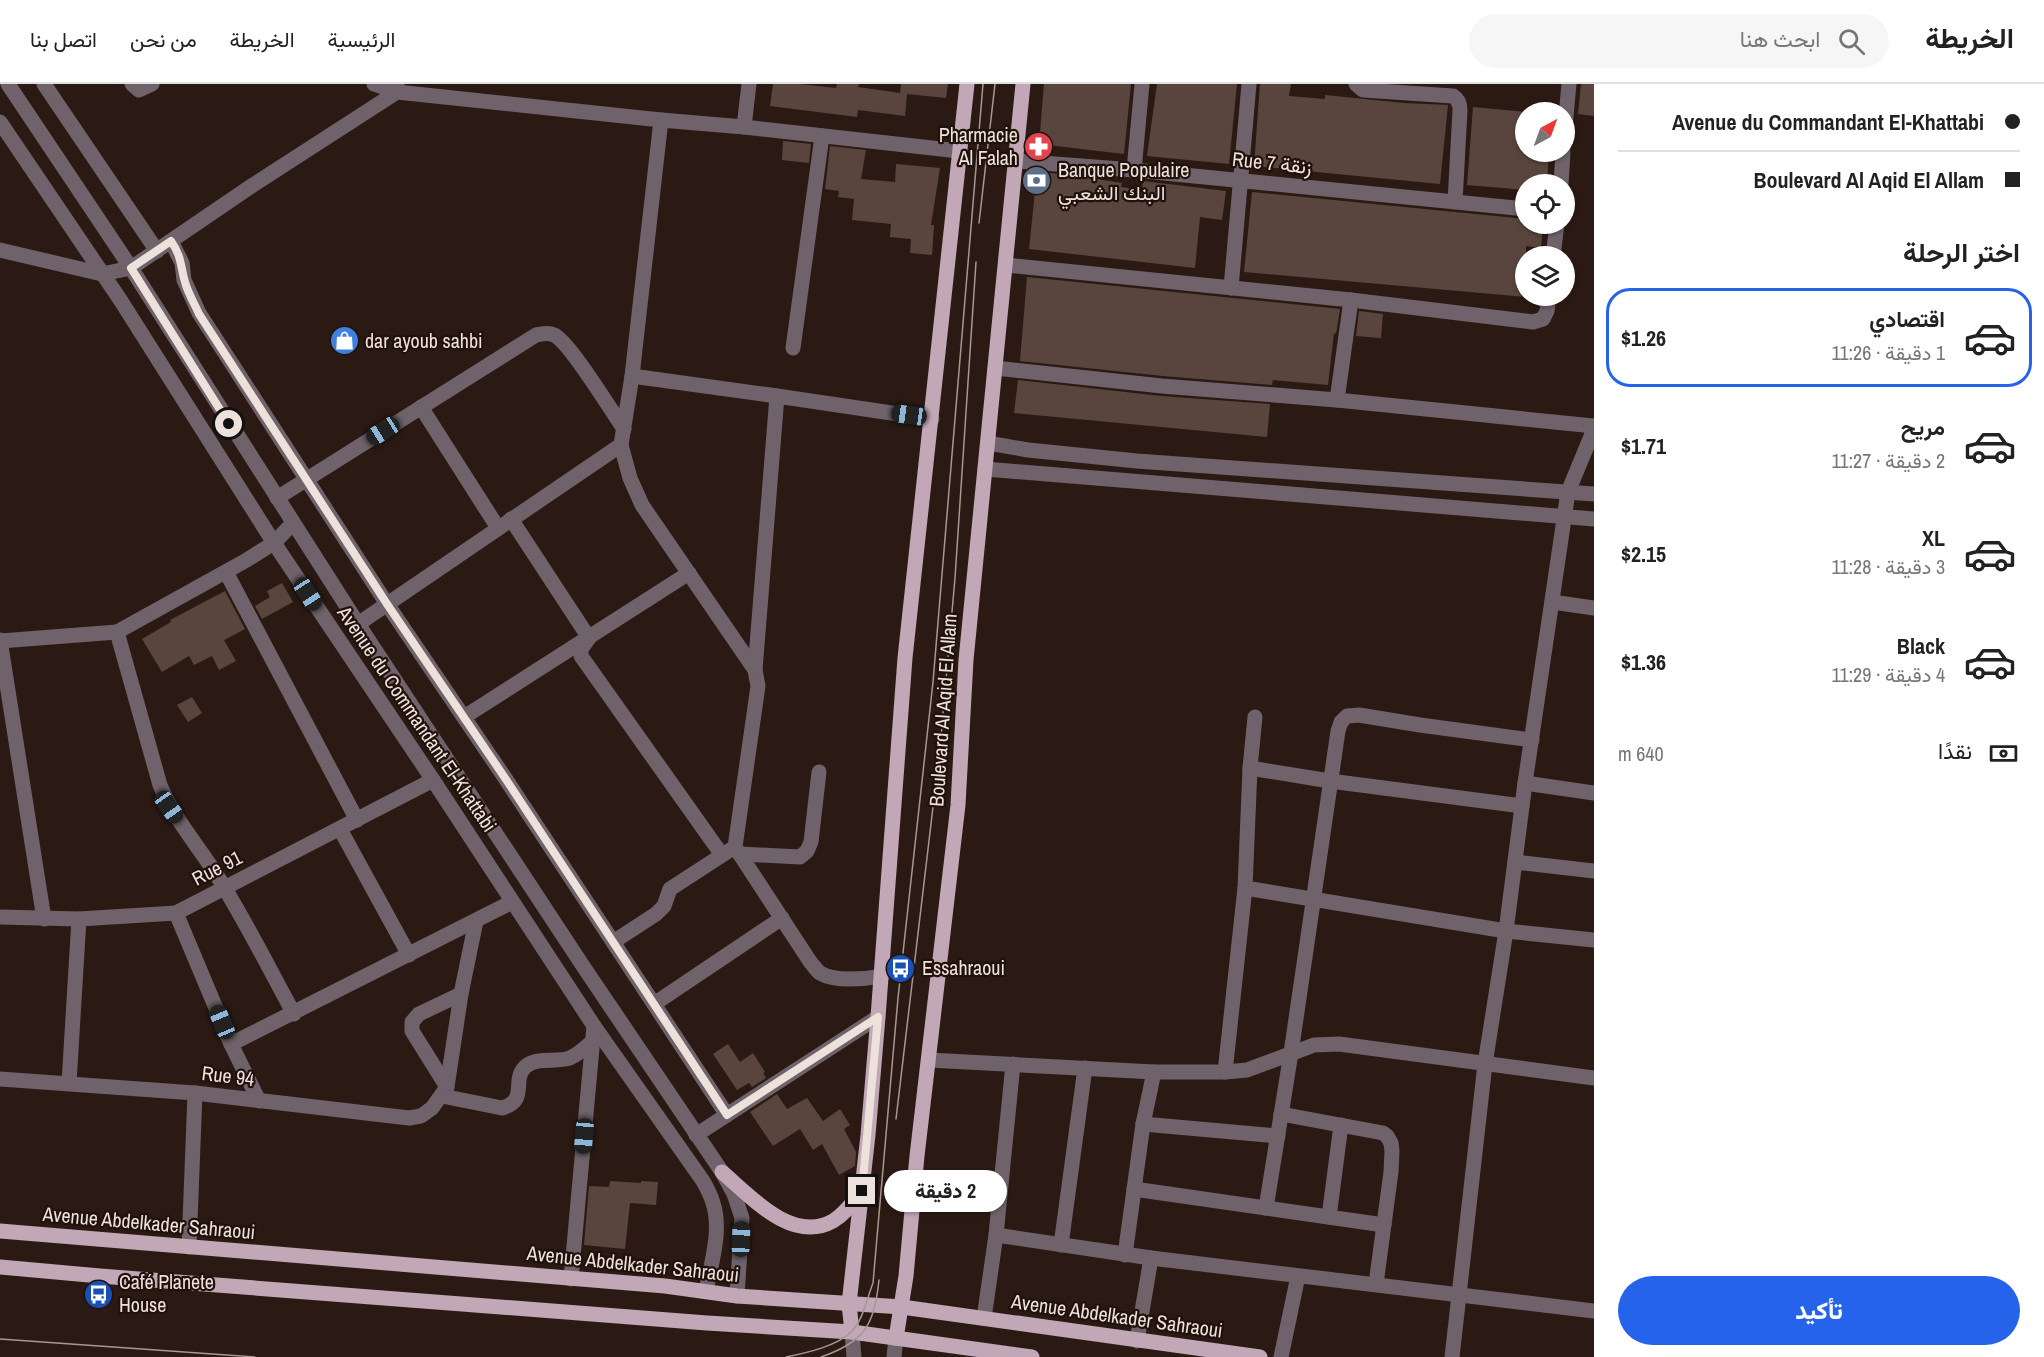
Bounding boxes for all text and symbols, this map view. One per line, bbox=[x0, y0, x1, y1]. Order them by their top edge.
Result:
search box bbox=[1469, 14, 1889, 68]
text: الخريطة bbox=[1925, 19, 2014, 57]
text: ابحث هنا bbox=[1740, 24, 1820, 54]
text: اتصل بنا bbox=[30, 25, 97, 54]
text: من نحن bbox=[130, 25, 197, 54]
text: الخريطة bbox=[230, 25, 295, 54]
text: الرئيسية bbox=[328, 25, 395, 54]
icon: search bbox=[1835, 25, 1868, 58]
north arrow bbox=[1515, 102, 1575, 162]
map controls bbox=[1515, 102, 1575, 306]
text: Avenue du Commandant El-Khattabi bbox=[1672, 107, 1984, 137]
place label: Pharmacie Al Falah bbox=[939, 121, 1018, 171]
pharmacy icon: Pharmacie Al Falah bbox=[1023, 130, 1055, 162]
street label: Rue 7 زنقة bbox=[1231, 145, 1313, 180]
place label: Banque Populaire البنك الشعبي bbox=[1058, 156, 1189, 210]
bank icon: Banque Populaire البنك الشعبي bbox=[1021, 165, 1053, 197]
text: Boulevard Al Aqid El Allam bbox=[1753, 165, 1984, 195]
button: locate bbox=[1515, 174, 1575, 234]
text: اختر الرحلة bbox=[1903, 234, 2020, 270]
button: layers bbox=[1515, 246, 1575, 306]
text: اقتصادي bbox=[1869, 304, 1945, 334]
icon: car bbox=[1963, 311, 2017, 365]
text: $1.26 bbox=[1621, 323, 1666, 353]
shop icon: dar ayoub sahbi bbox=[328, 325, 360, 357]
place label: dar ayoub sahbi bbox=[365, 327, 483, 354]
text: 1 دقيقة · 11:26 bbox=[1832, 339, 1945, 366]
car bbox=[890, 404, 928, 426]
route start bbox=[215, 410, 242, 437]
text: مريح bbox=[1901, 412, 1945, 442]
car bbox=[363, 414, 403, 448]
icon: car bbox=[1963, 419, 2017, 473]
text: $1.71 bbox=[1621, 431, 1666, 461]
text: 2 دقيقة · 11:27 bbox=[1832, 447, 1945, 474]
text: XL bbox=[1922, 523, 1945, 553]
icon: car bbox=[1963, 527, 2017, 581]
text: $2.15 bbox=[1621, 539, 1666, 569]
text: 3 دقيقة · 11:28 bbox=[1832, 553, 1945, 580]
car bbox=[291, 574, 325, 614]
street label: Avenue du Commandant El-Khattabi bbox=[331, 600, 503, 837]
street label: Boulevard Al Aqid El Allam bbox=[922, 613, 963, 807]
text: Black bbox=[1897, 631, 1945, 661]
icon: car bbox=[1963, 635, 2017, 689]
text: $1.36 bbox=[1621, 647, 1666, 677]
text: 4 دقيقة · 11:29 bbox=[1832, 661, 1945, 688]
text: نقدًا bbox=[1938, 736, 1972, 766]
icon: cash bbox=[1987, 737, 2020, 770]
text: 640 m bbox=[1618, 740, 1664, 767]
car bbox=[151, 787, 187, 827]
street label: Rue 91 bbox=[187, 844, 246, 892]
bus stop icon: Essahraoui bbox=[885, 952, 917, 984]
place label: Essahraoui bbox=[922, 954, 1005, 981]
car bbox=[207, 1002, 237, 1042]
street label: Rue 94 bbox=[200, 1059, 256, 1092]
car bbox=[573, 1117, 595, 1155]
callout: 2 دقيقة bbox=[883, 1170, 1006, 1212]
route end bbox=[848, 1177, 875, 1204]
text: 2 دقيقة bbox=[915, 1177, 976, 1204]
street label: Avenue Abdelkader Sahraoui bbox=[41, 1200, 256, 1245]
car bbox=[731, 1221, 751, 1257]
street label: Avenue Abdelkader Sahraoui bbox=[525, 1239, 740, 1288]
place label: Café Planete House bbox=[119, 1268, 214, 1318]
button: تأكيد bbox=[1618, 1276, 2020, 1345]
bus stop icon: Café Planete House bbox=[82, 1278, 114, 1310]
street label: Avenue Abdelkader Sahraoui bbox=[1009, 1287, 1224, 1344]

